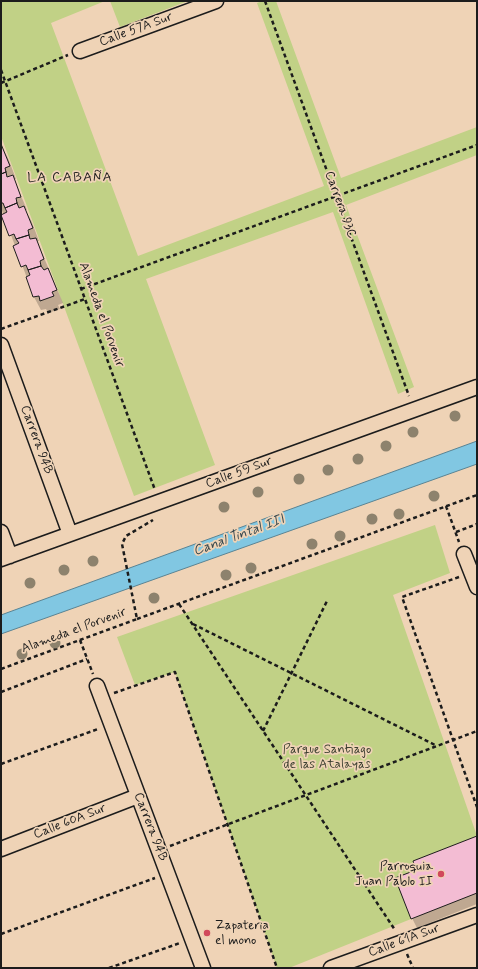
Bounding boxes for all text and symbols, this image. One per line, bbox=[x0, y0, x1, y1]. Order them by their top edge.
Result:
street label: Calle 57A Sur bbox=[97, 10, 175, 50]
street label: Carrera 93C bbox=[321, 169, 359, 241]
district label: LA CABAÑA bbox=[28, 170, 112, 186]
street label: Alameda el Porvenir bbox=[75, 260, 127, 370]
street label: Carrera 94B bbox=[16, 403, 56, 477]
street label: Calle 59 Sur bbox=[204, 454, 274, 492]
water label: Canal Tintal III bbox=[191, 512, 287, 560]
street label: Alameda el Porvenir bbox=[19, 605, 129, 657]
park label: Parque Santiago de las Atalayas bbox=[283, 742, 371, 773]
street label: Carrera 94B bbox=[130, 791, 170, 863]
street label: Calle 60A Sur bbox=[32, 801, 108, 843]
place label: Parroquia Juan Pablo II bbox=[355, 859, 433, 890]
marker: Parroquia Juan Pablo II bbox=[436, 869, 446, 879]
place label: Zapateria el mono bbox=[215, 918, 269, 949]
street label: Calle 61A Sur bbox=[366, 921, 442, 961]
marker: Zapateria el mono bbox=[202, 928, 212, 938]

